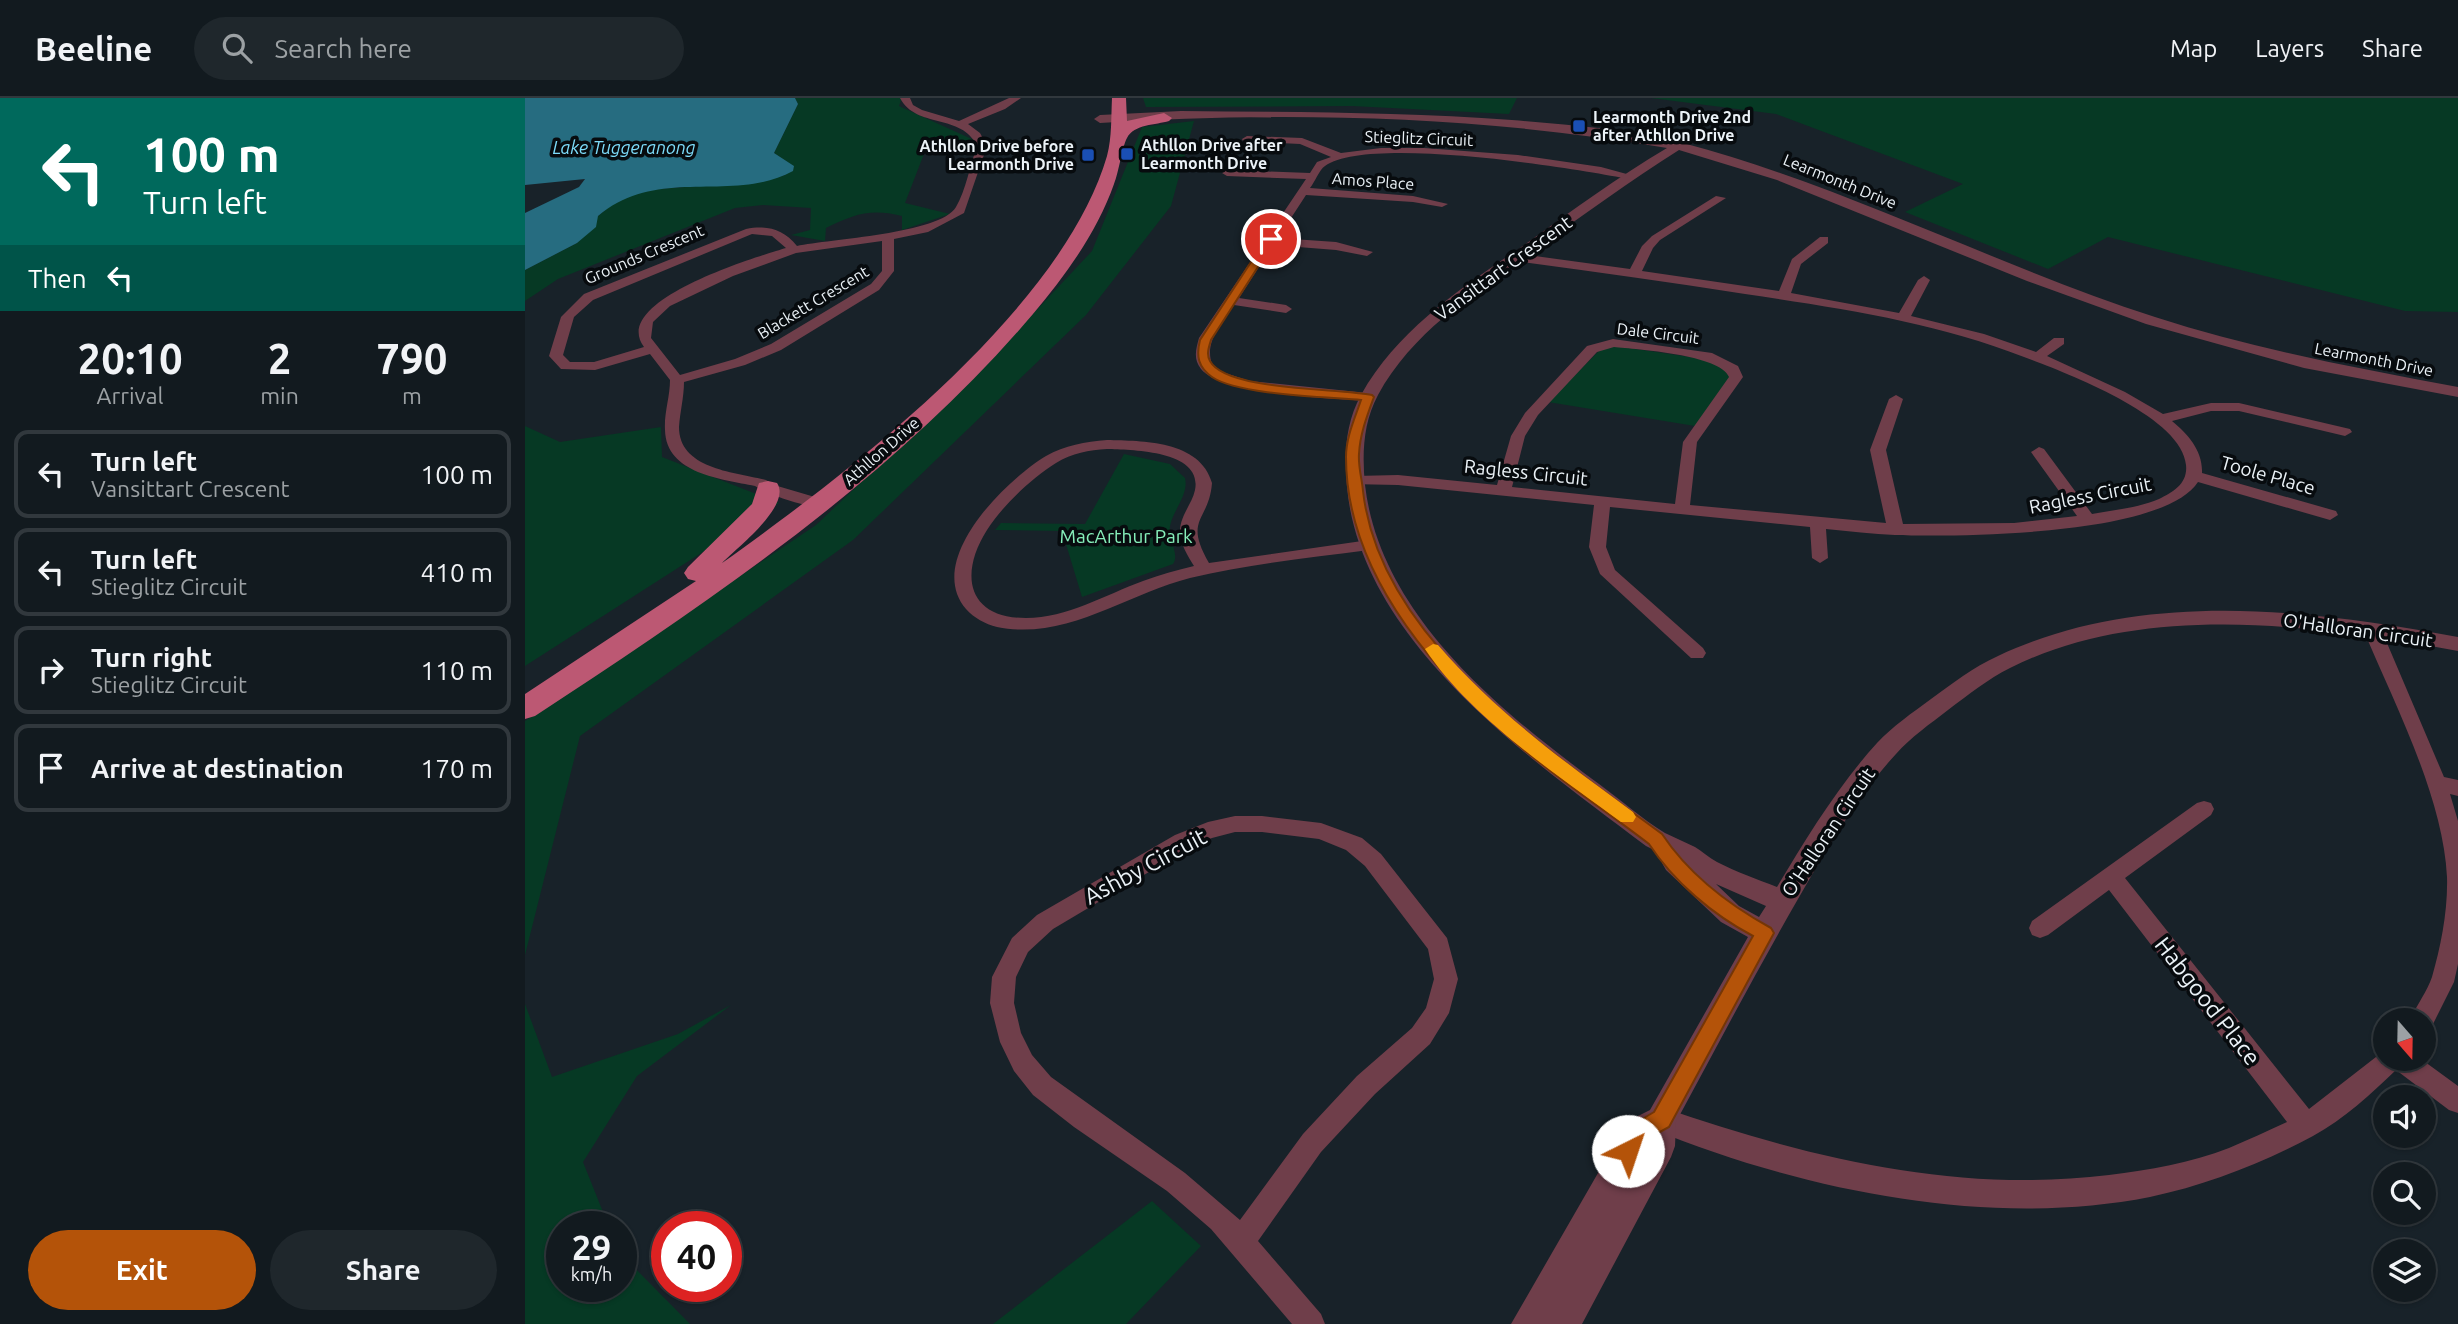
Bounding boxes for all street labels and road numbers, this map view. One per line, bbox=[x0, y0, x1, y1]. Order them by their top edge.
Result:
street label: Stieglitz Circuit bbox=[1364, 127, 1474, 149]
street label: Learmonth Drive bbox=[1781, 150, 1899, 212]
street label: Amos Place bbox=[1331, 169, 1415, 193]
street label: Vansittart Crescent bbox=[1430, 211, 1576, 325]
street label: Grounds Crescent bbox=[582, 221, 707, 287]
street label: Blackett Crescent bbox=[754, 261, 872, 342]
street label: Dale Circuit bbox=[1616, 319, 1701, 347]
street label: Learmonth Drive bbox=[2313, 339, 2435, 379]
street label: Athllon Drive bbox=[840, 413, 922, 489]
street label: Toole Place bbox=[2218, 451, 2318, 499]
street label: Ragless Circuit bbox=[1463, 455, 1589, 489]
street label: Ragless Circuit bbox=[2027, 472, 2153, 518]
street label: O'Halloran Circuit bbox=[2282, 609, 2435, 651]
street label: O'Halloran Circuit bbox=[1777, 763, 1880, 901]
street label: Ashby Circuit bbox=[1080, 823, 1210, 909]
street label: Habgood Place bbox=[2150, 932, 2266, 1070]

